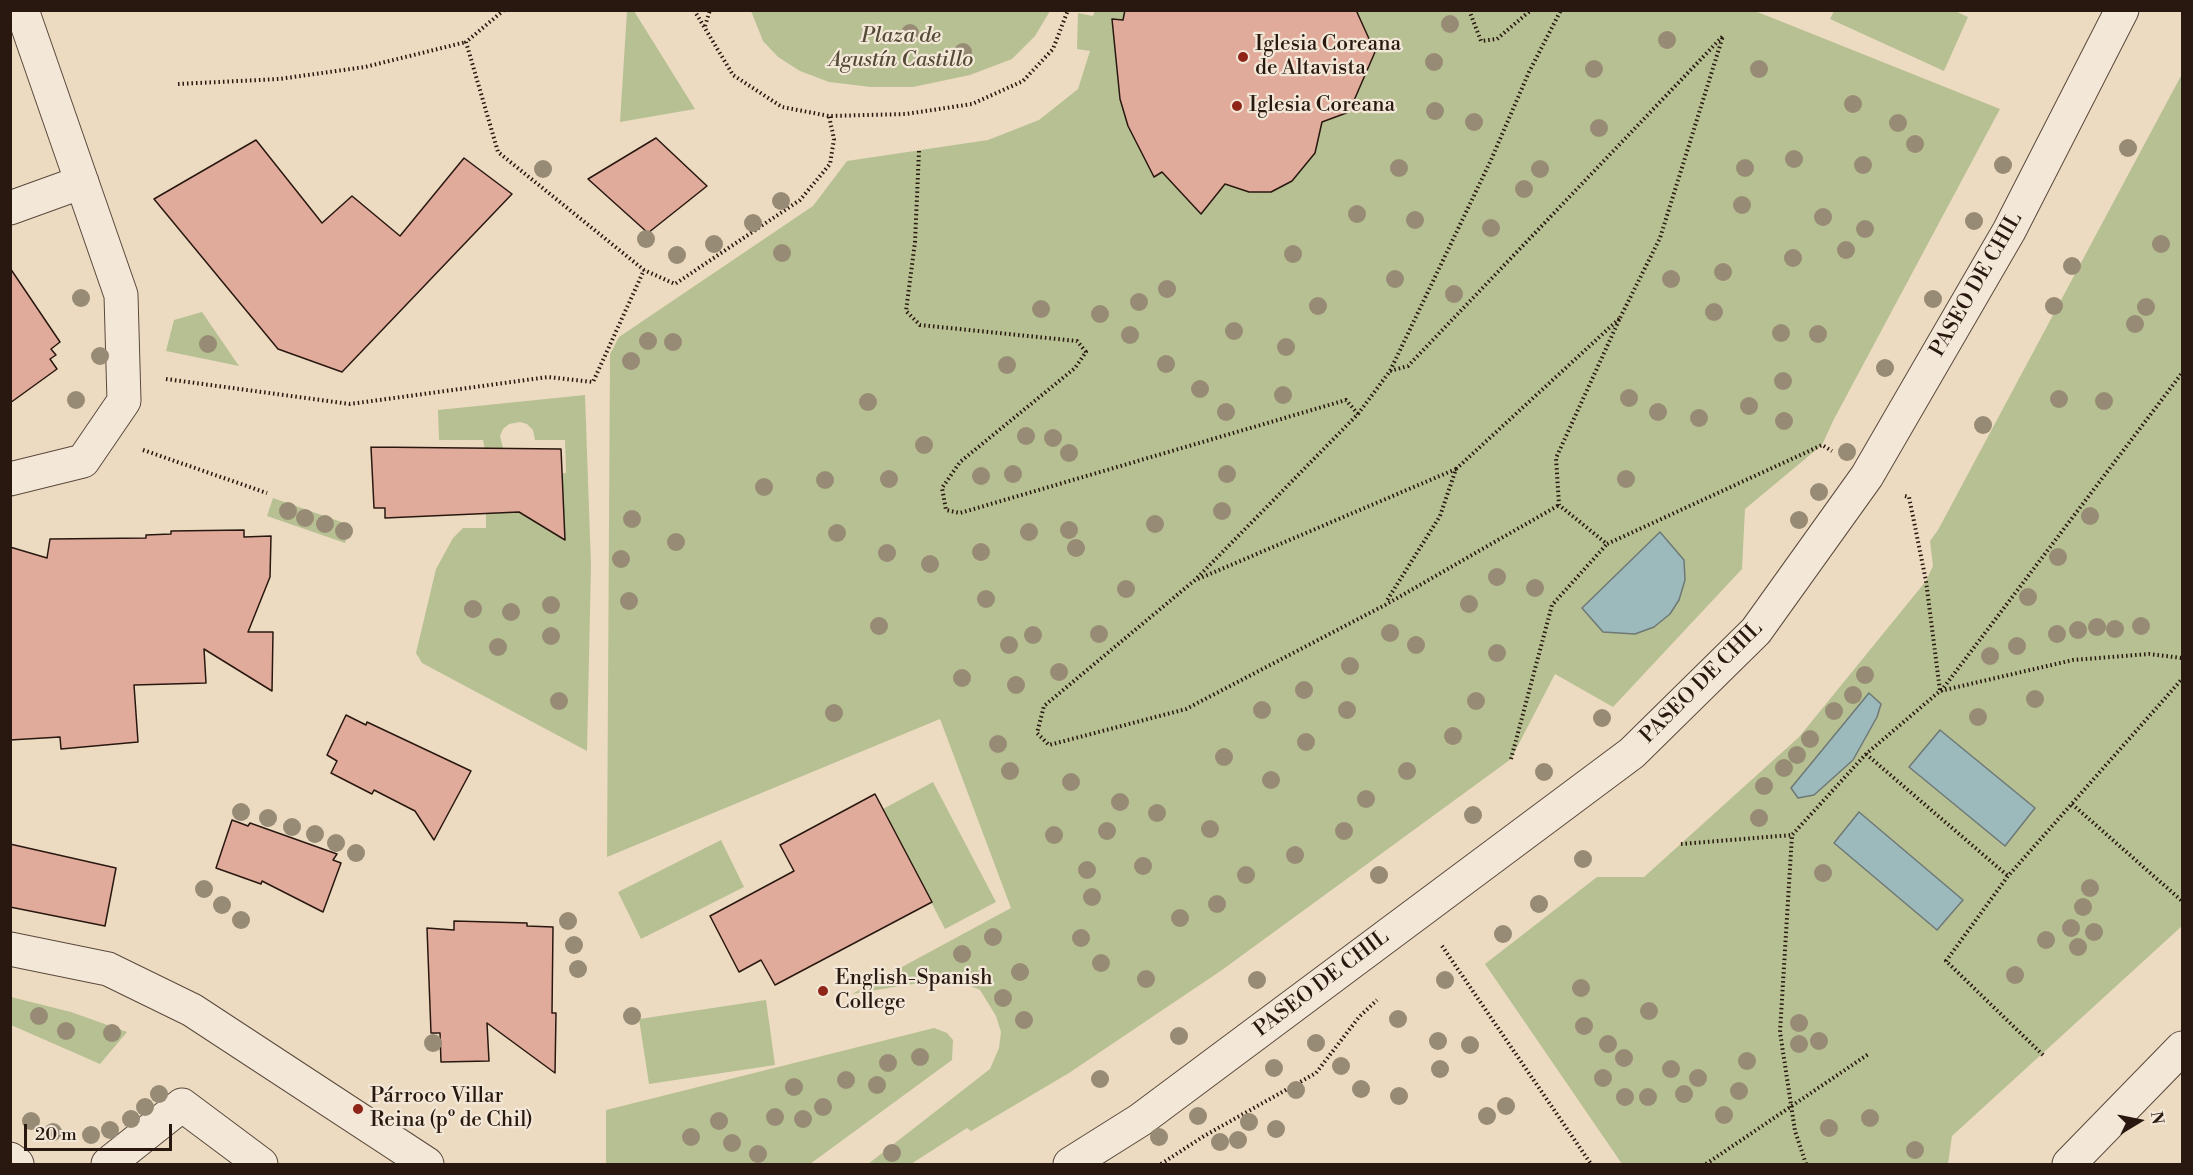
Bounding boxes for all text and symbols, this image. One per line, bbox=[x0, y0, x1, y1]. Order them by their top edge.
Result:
park label: Plaza de Agustín Castillo bbox=[829, 24, 973, 74]
place label: Iglesia Coreana de Altavista bbox=[1255, 32, 1401, 82]
marker: Iglesia Coreana de Altavista bbox=[1236, 50, 1250, 64]
place label: Iglesia Coreana bbox=[1249, 93, 1395, 119]
marker: Iglesia Coreana bbox=[1230, 99, 1244, 113]
street label: PASEO DE CHIL bbox=[1925, 208, 2029, 362]
street label: PASEO DE CHIL bbox=[1636, 617, 1768, 749]
street label: PASEO DE CHIL bbox=[1250, 925, 1394, 1043]
place label: English-Spanish College bbox=[835, 966, 993, 1016]
marker: English-Spanish College bbox=[816, 984, 830, 998]
place label: Párroco Villar Reina (pº de Chil) bbox=[370, 1084, 533, 1134]
north arrow bbox=[2109, 1091, 2169, 1151]
marker: Párroco Villar Reina (pº de Chil) bbox=[351, 1102, 365, 1116]
text: N bbox=[2146, 1110, 2168, 1126]
scale bar bbox=[27, 1112, 176, 1150]
text: 20 m bbox=[35, 1123, 77, 1146]

